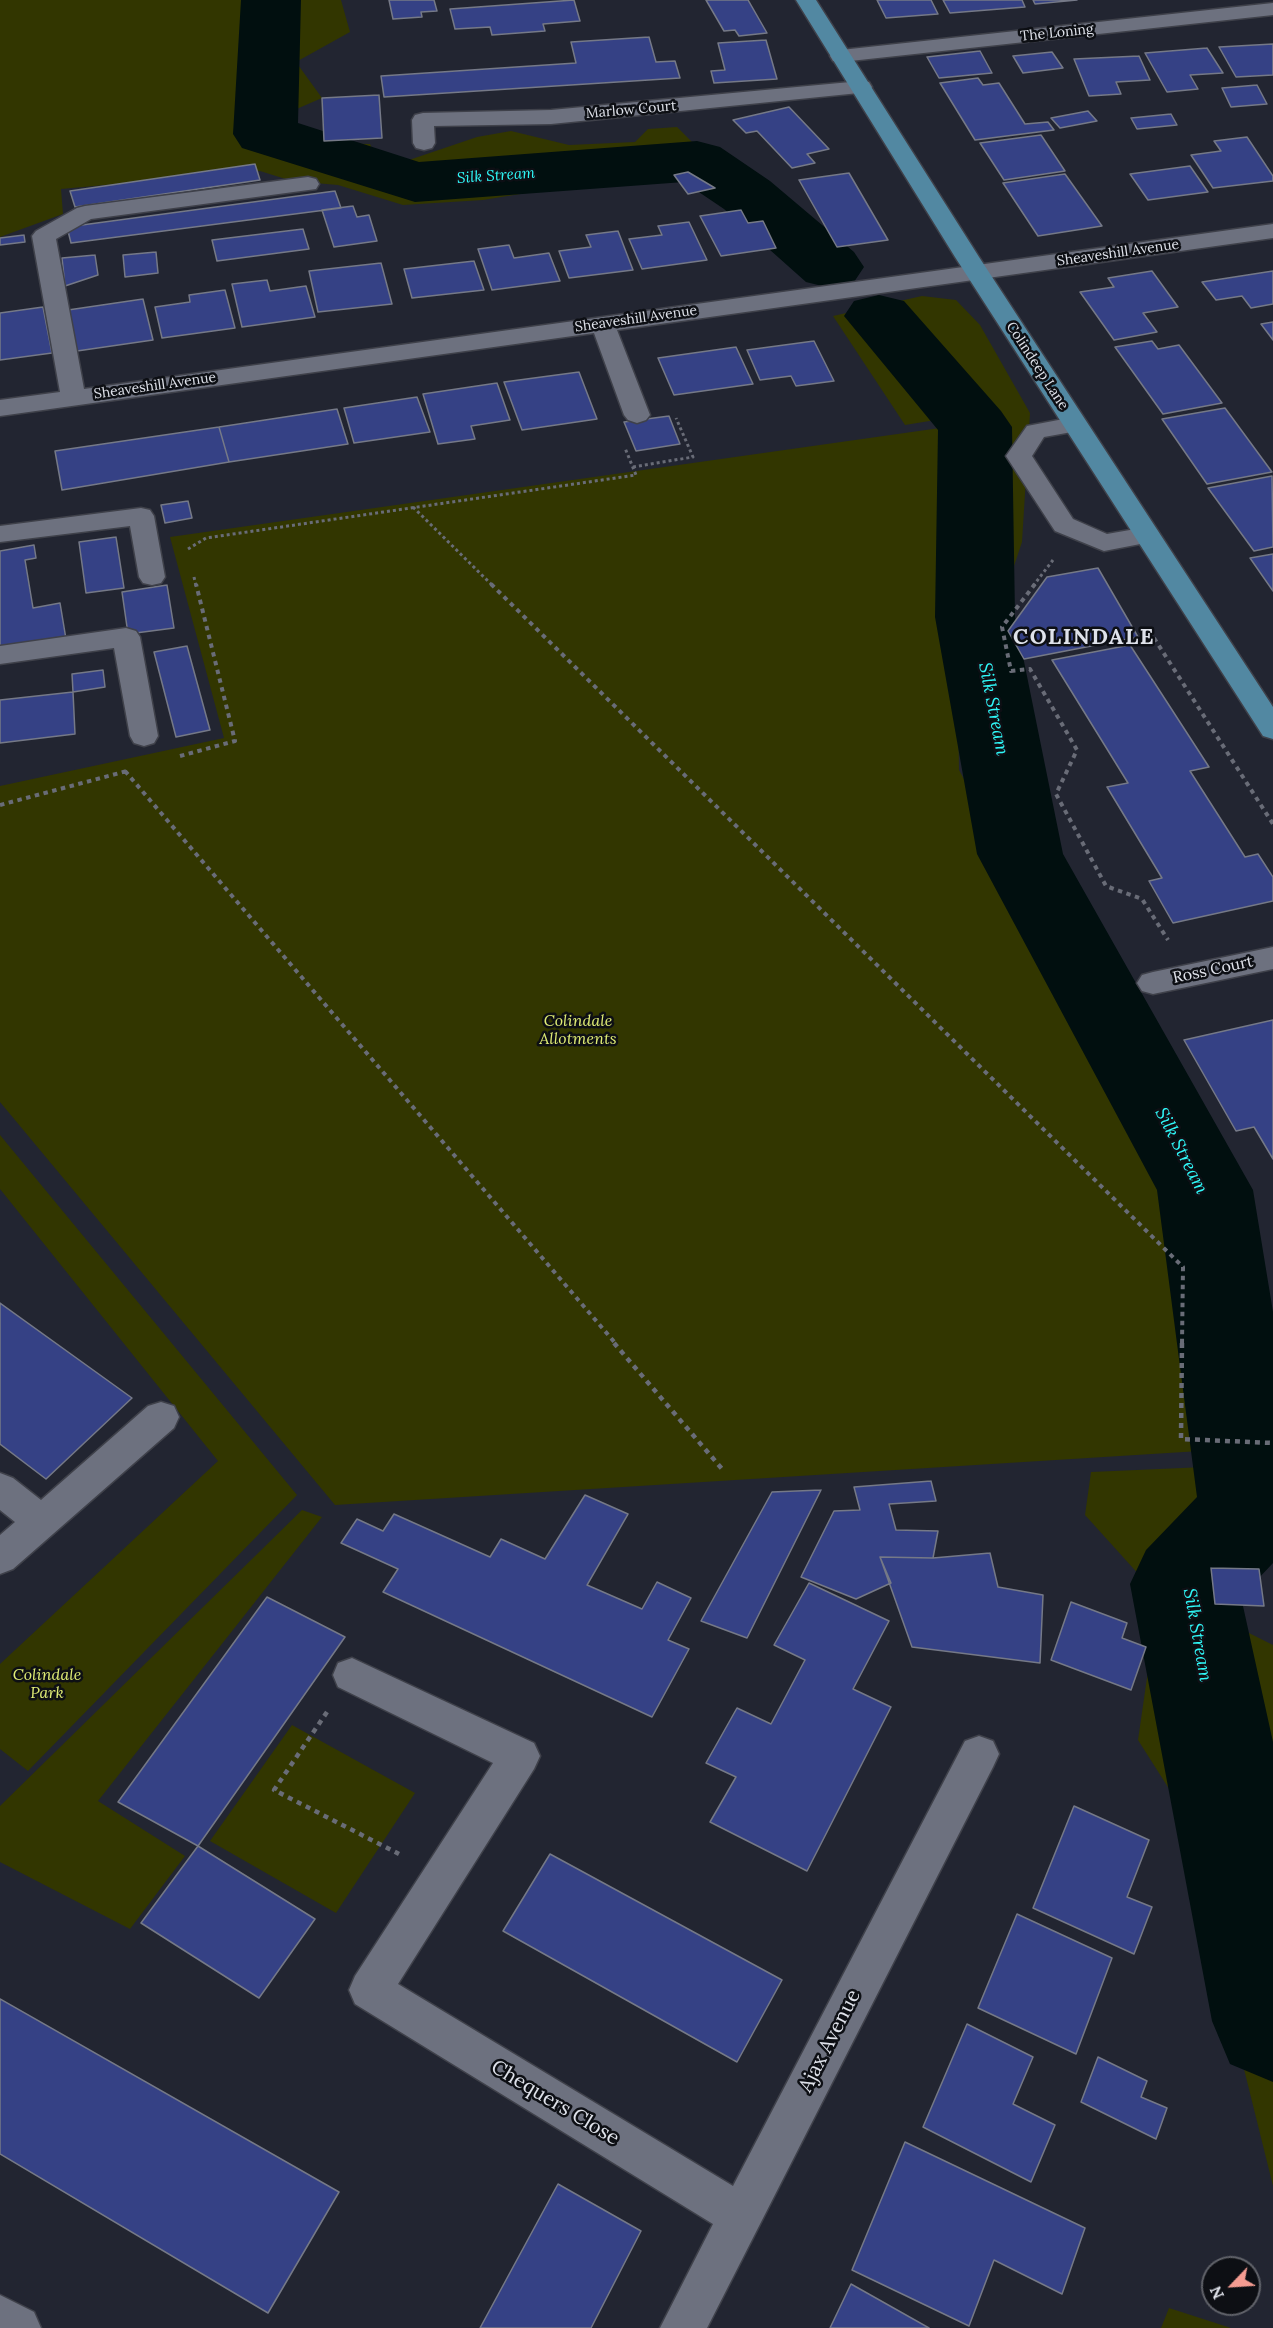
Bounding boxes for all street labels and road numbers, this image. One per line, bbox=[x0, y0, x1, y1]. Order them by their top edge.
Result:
street label: The Loning bbox=[1020, 21, 1094, 45]
street label: Marlow Court bbox=[585, 98, 677, 122]
street label: Sheaveshill Avenue bbox=[1056, 236, 1180, 270]
street label: Sheaveshill Avenue bbox=[574, 302, 698, 336]
street label: Colindeep Lane bbox=[1002, 319, 1072, 413]
street label: Sheaveshill Avenue bbox=[93, 369, 217, 403]
street label: Ross Court bbox=[1171, 952, 1255, 988]
street label: Ajax Avenue bbox=[794, 1986, 866, 2096]
street label: Chequers Close bbox=[487, 2055, 623, 2151]

